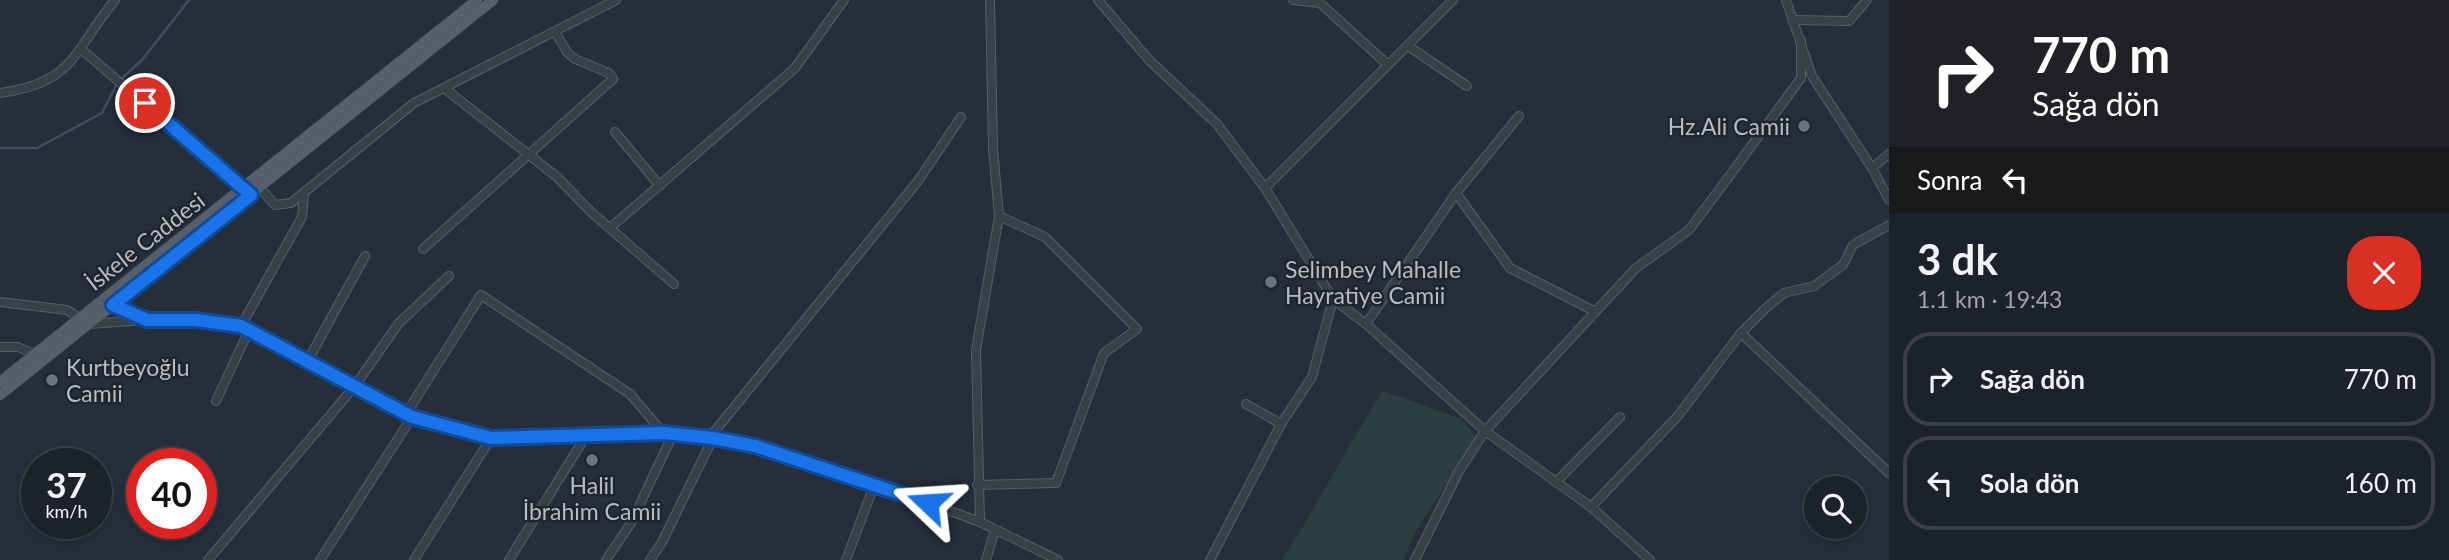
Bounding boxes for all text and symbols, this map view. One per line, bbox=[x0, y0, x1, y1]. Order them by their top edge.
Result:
text: 770 m bbox=[2032, 25, 2170, 83]
icon: right bbox=[1917, 28, 2008, 119]
pin bbox=[115, 73, 175, 133]
icon: arrive bbox=[126, 84, 164, 122]
text: Sağa dön bbox=[2032, 84, 2160, 123]
place label: Hz.Ali Camii bbox=[1668, 112, 1790, 140]
marker: Hz.Ali Camii bbox=[1796, 118, 1812, 134]
icon: left bbox=[1996, 161, 2034, 199]
text: Sonra bbox=[1917, 164, 1982, 196]
street label: İskele Caddesi bbox=[80, 186, 210, 296]
text: 3 dk bbox=[1917, 234, 1998, 284]
button: close bbox=[2347, 236, 2421, 310]
place label: Selimbey Mahalle Hayratiye Camii bbox=[1285, 255, 1461, 309]
marker: Selimbey Mahalle Hayratiye Camii bbox=[1263, 274, 1279, 290]
text: 1.1 km · 19:43 bbox=[1917, 285, 2062, 313]
place label: Kurtbeyoğlu Camii bbox=[66, 353, 190, 407]
icon: right bbox=[1921, 360, 1959, 398]
text: Sağa dön bbox=[1980, 363, 2085, 395]
text: 770 m bbox=[2344, 363, 2417, 395]
marker: Kurtbeyoğlu Camii bbox=[44, 372, 60, 388]
speed limit sign: 40 bbox=[126, 448, 217, 539]
marker: Halil İbrahim Camii bbox=[584, 452, 600, 468]
text: 37 bbox=[46, 463, 87, 505]
icon: left bbox=[1921, 464, 1959, 502]
position arrow bbox=[891, 466, 965, 540]
text: Sola dön bbox=[1980, 467, 2080, 499]
text: 160 m bbox=[2344, 467, 2417, 499]
place label: Halil İbrahim Camii bbox=[523, 471, 661, 525]
map controls bbox=[1804, 476, 1867, 539]
button: search bbox=[1804, 476, 1867, 539]
text: km/h bbox=[45, 500, 88, 522]

